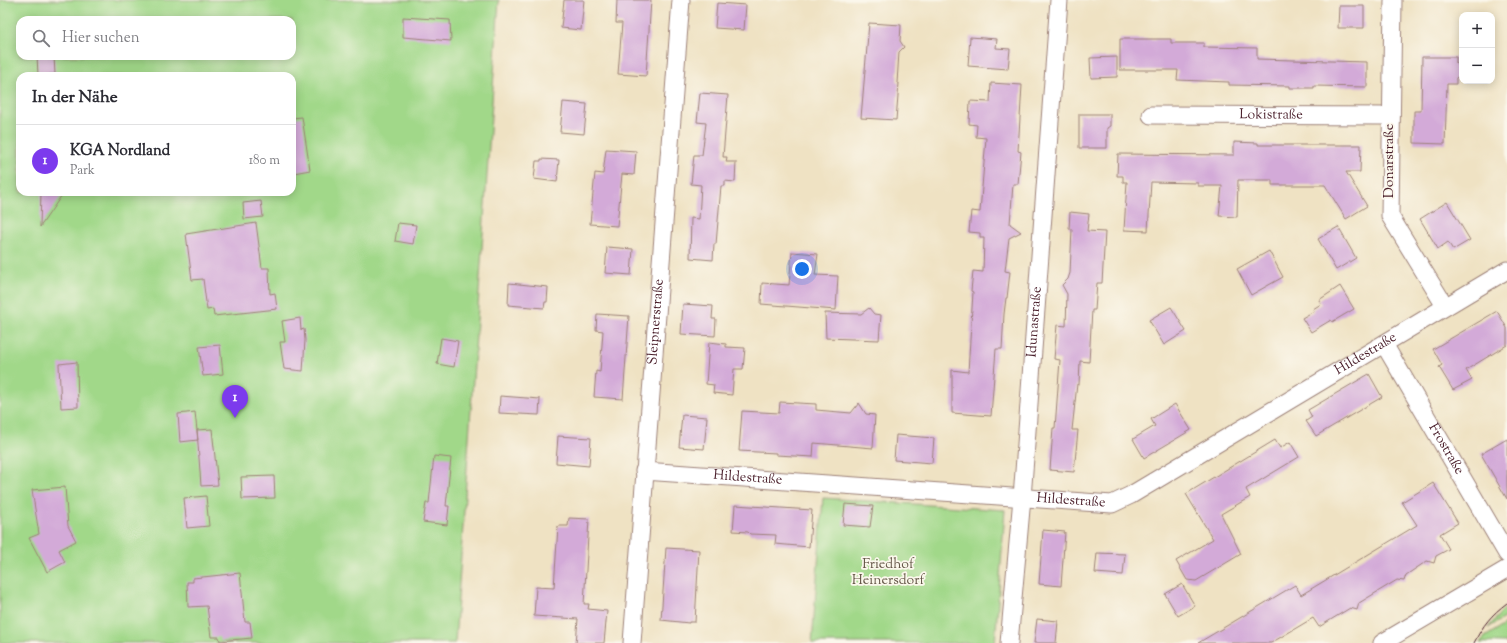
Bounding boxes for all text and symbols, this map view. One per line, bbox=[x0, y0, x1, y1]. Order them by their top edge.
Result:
map controls bbox=[1459, 12, 1495, 84]
button: + bbox=[1459, 12, 1495, 48]
search box bbox=[16, 16, 296, 60]
icon: search bbox=[30, 27, 52, 49]
text: Hier suchen bbox=[62, 28, 140, 49]
button: − bbox=[1459, 48, 1495, 84]
text: In der Nähe bbox=[32, 86, 118, 110]
street label: Lokistraße bbox=[1239, 105, 1303, 126]
street label: Donarstraße bbox=[1380, 124, 1400, 198]
text: KGA Nordland bbox=[70, 141, 170, 162]
text: 1 bbox=[43, 152, 47, 170]
text: 180 m bbox=[249, 152, 280, 170]
text: Park bbox=[70, 162, 95, 180]
your location bbox=[792, 259, 812, 279]
street label: Sleipnerstraße bbox=[643, 278, 670, 366]
street label: Idunastraße bbox=[1022, 286, 1048, 358]
street label: Hildestraße bbox=[1331, 328, 1401, 381]
pin: 1 bbox=[222, 385, 248, 418]
street label: Frostraße bbox=[1423, 420, 1469, 479]
street label: Hildestraße bbox=[713, 466, 783, 491]
street label: Hildestraße bbox=[1036, 489, 1106, 514]
park label: Friedhof Heinersdorf bbox=[852, 555, 925, 591]

